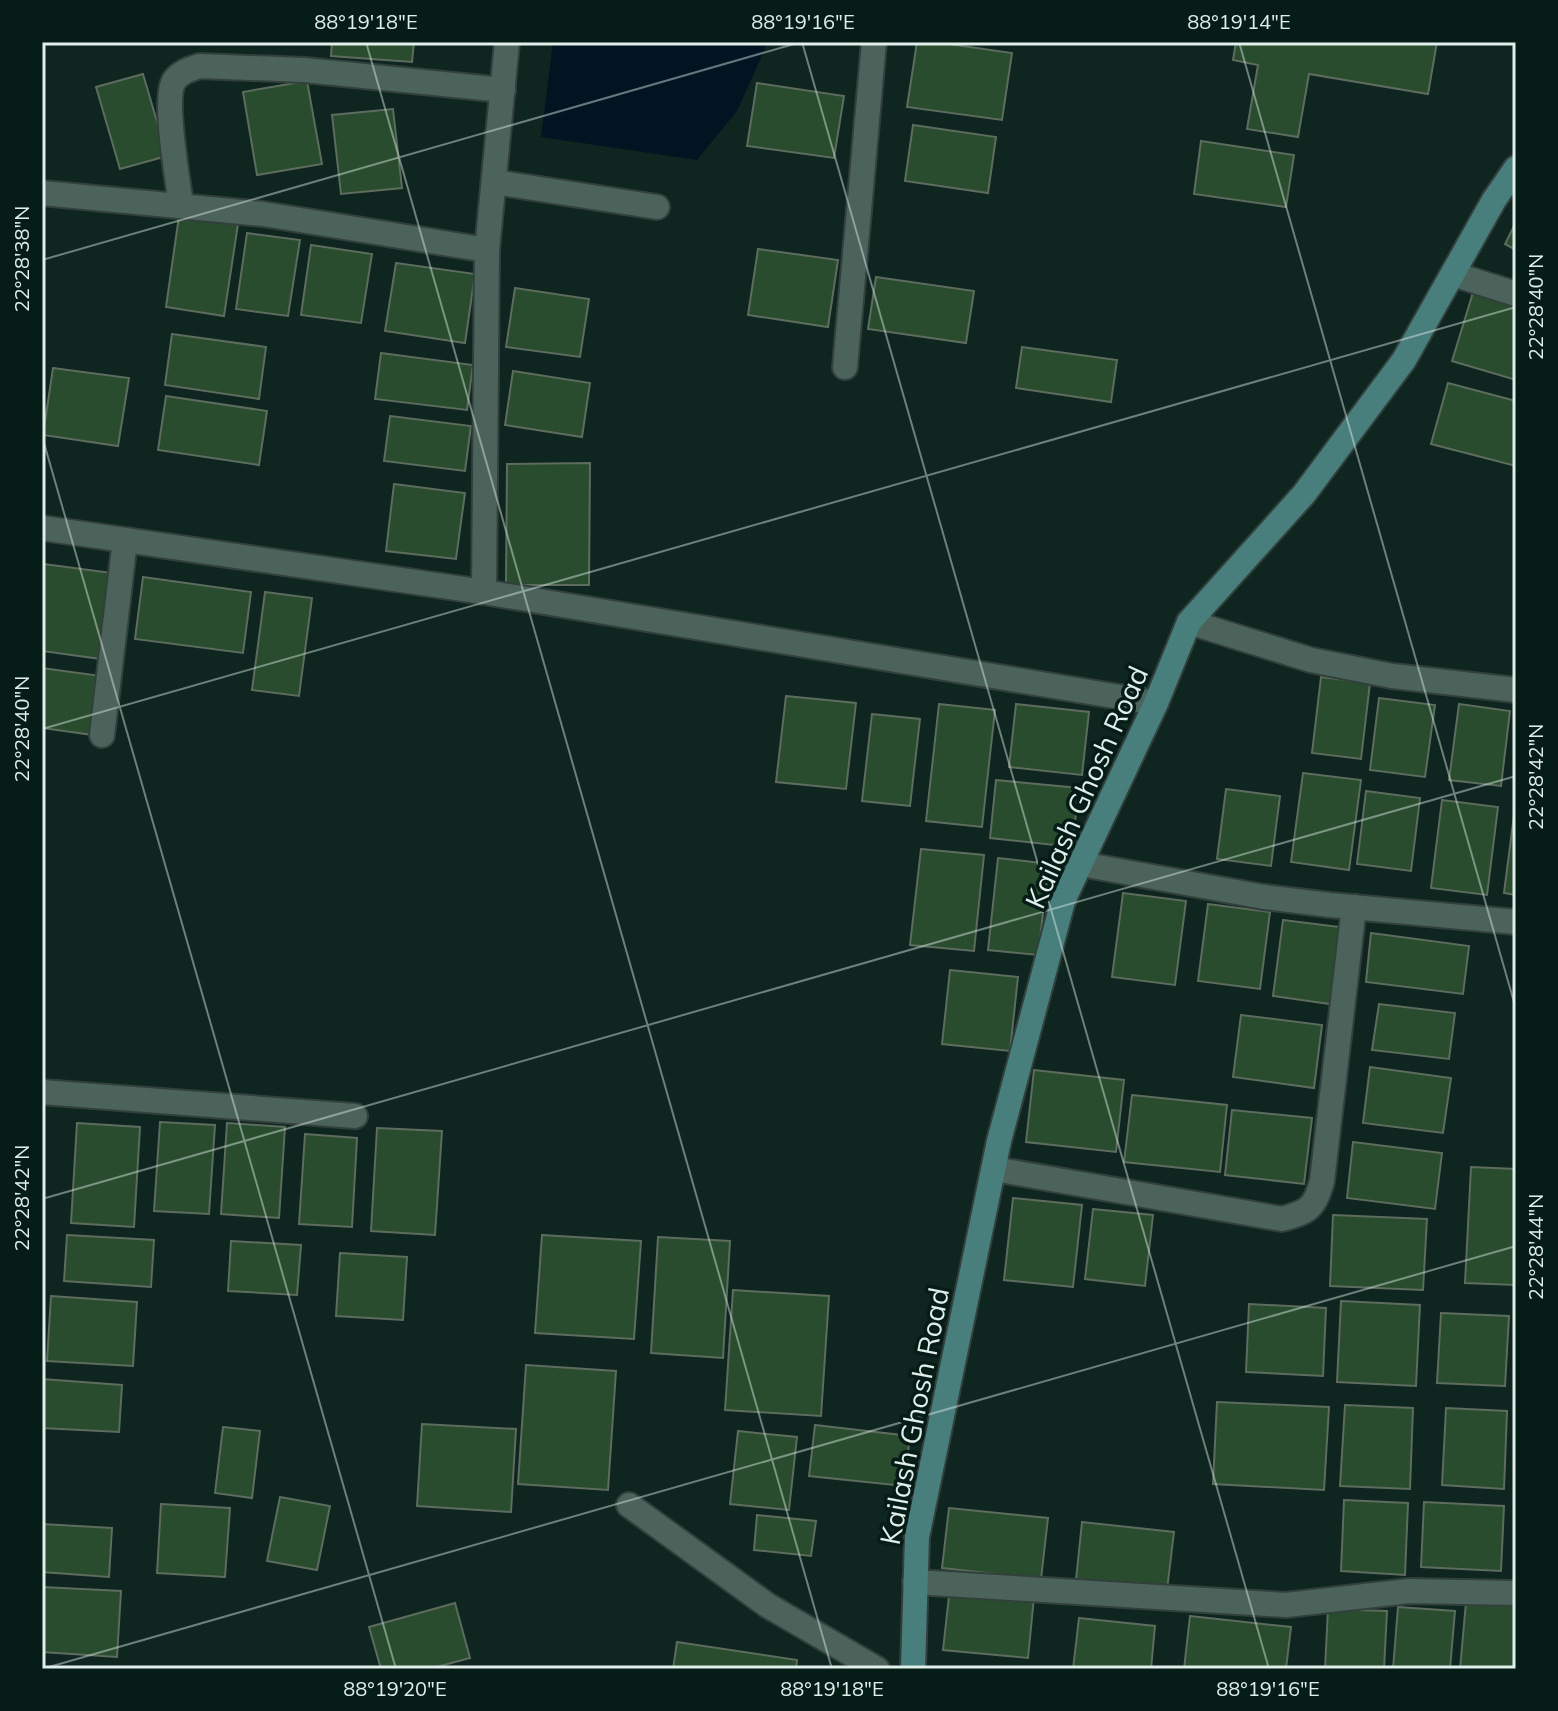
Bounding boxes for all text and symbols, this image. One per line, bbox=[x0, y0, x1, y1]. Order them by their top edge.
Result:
text: 88°19'18"E bbox=[314, 9, 418, 34]
text: 88°19'16"E bbox=[751, 9, 855, 34]
text: 88°19'14"E bbox=[1187, 9, 1291, 34]
text: 22°28'38"N bbox=[9, 206, 34, 312]
text: 22°28'40"N bbox=[1523, 254, 1548, 360]
street label: Kailash Ghosh Road bbox=[1017, 660, 1155, 914]
text: 22°28'40"N bbox=[9, 676, 34, 782]
text: 22°28'42"N bbox=[1523, 724, 1548, 830]
text: 22°28'42"N bbox=[9, 1145, 34, 1251]
text: 22°28'44"N bbox=[1523, 1194, 1548, 1300]
street label: Kailash Ghosh Road bbox=[872, 1284, 956, 1548]
text: 88°19'20"E bbox=[343, 1676, 447, 1701]
text: 88°19'18"E bbox=[780, 1676, 884, 1701]
text: 88°19'16"E bbox=[1216, 1676, 1320, 1701]

